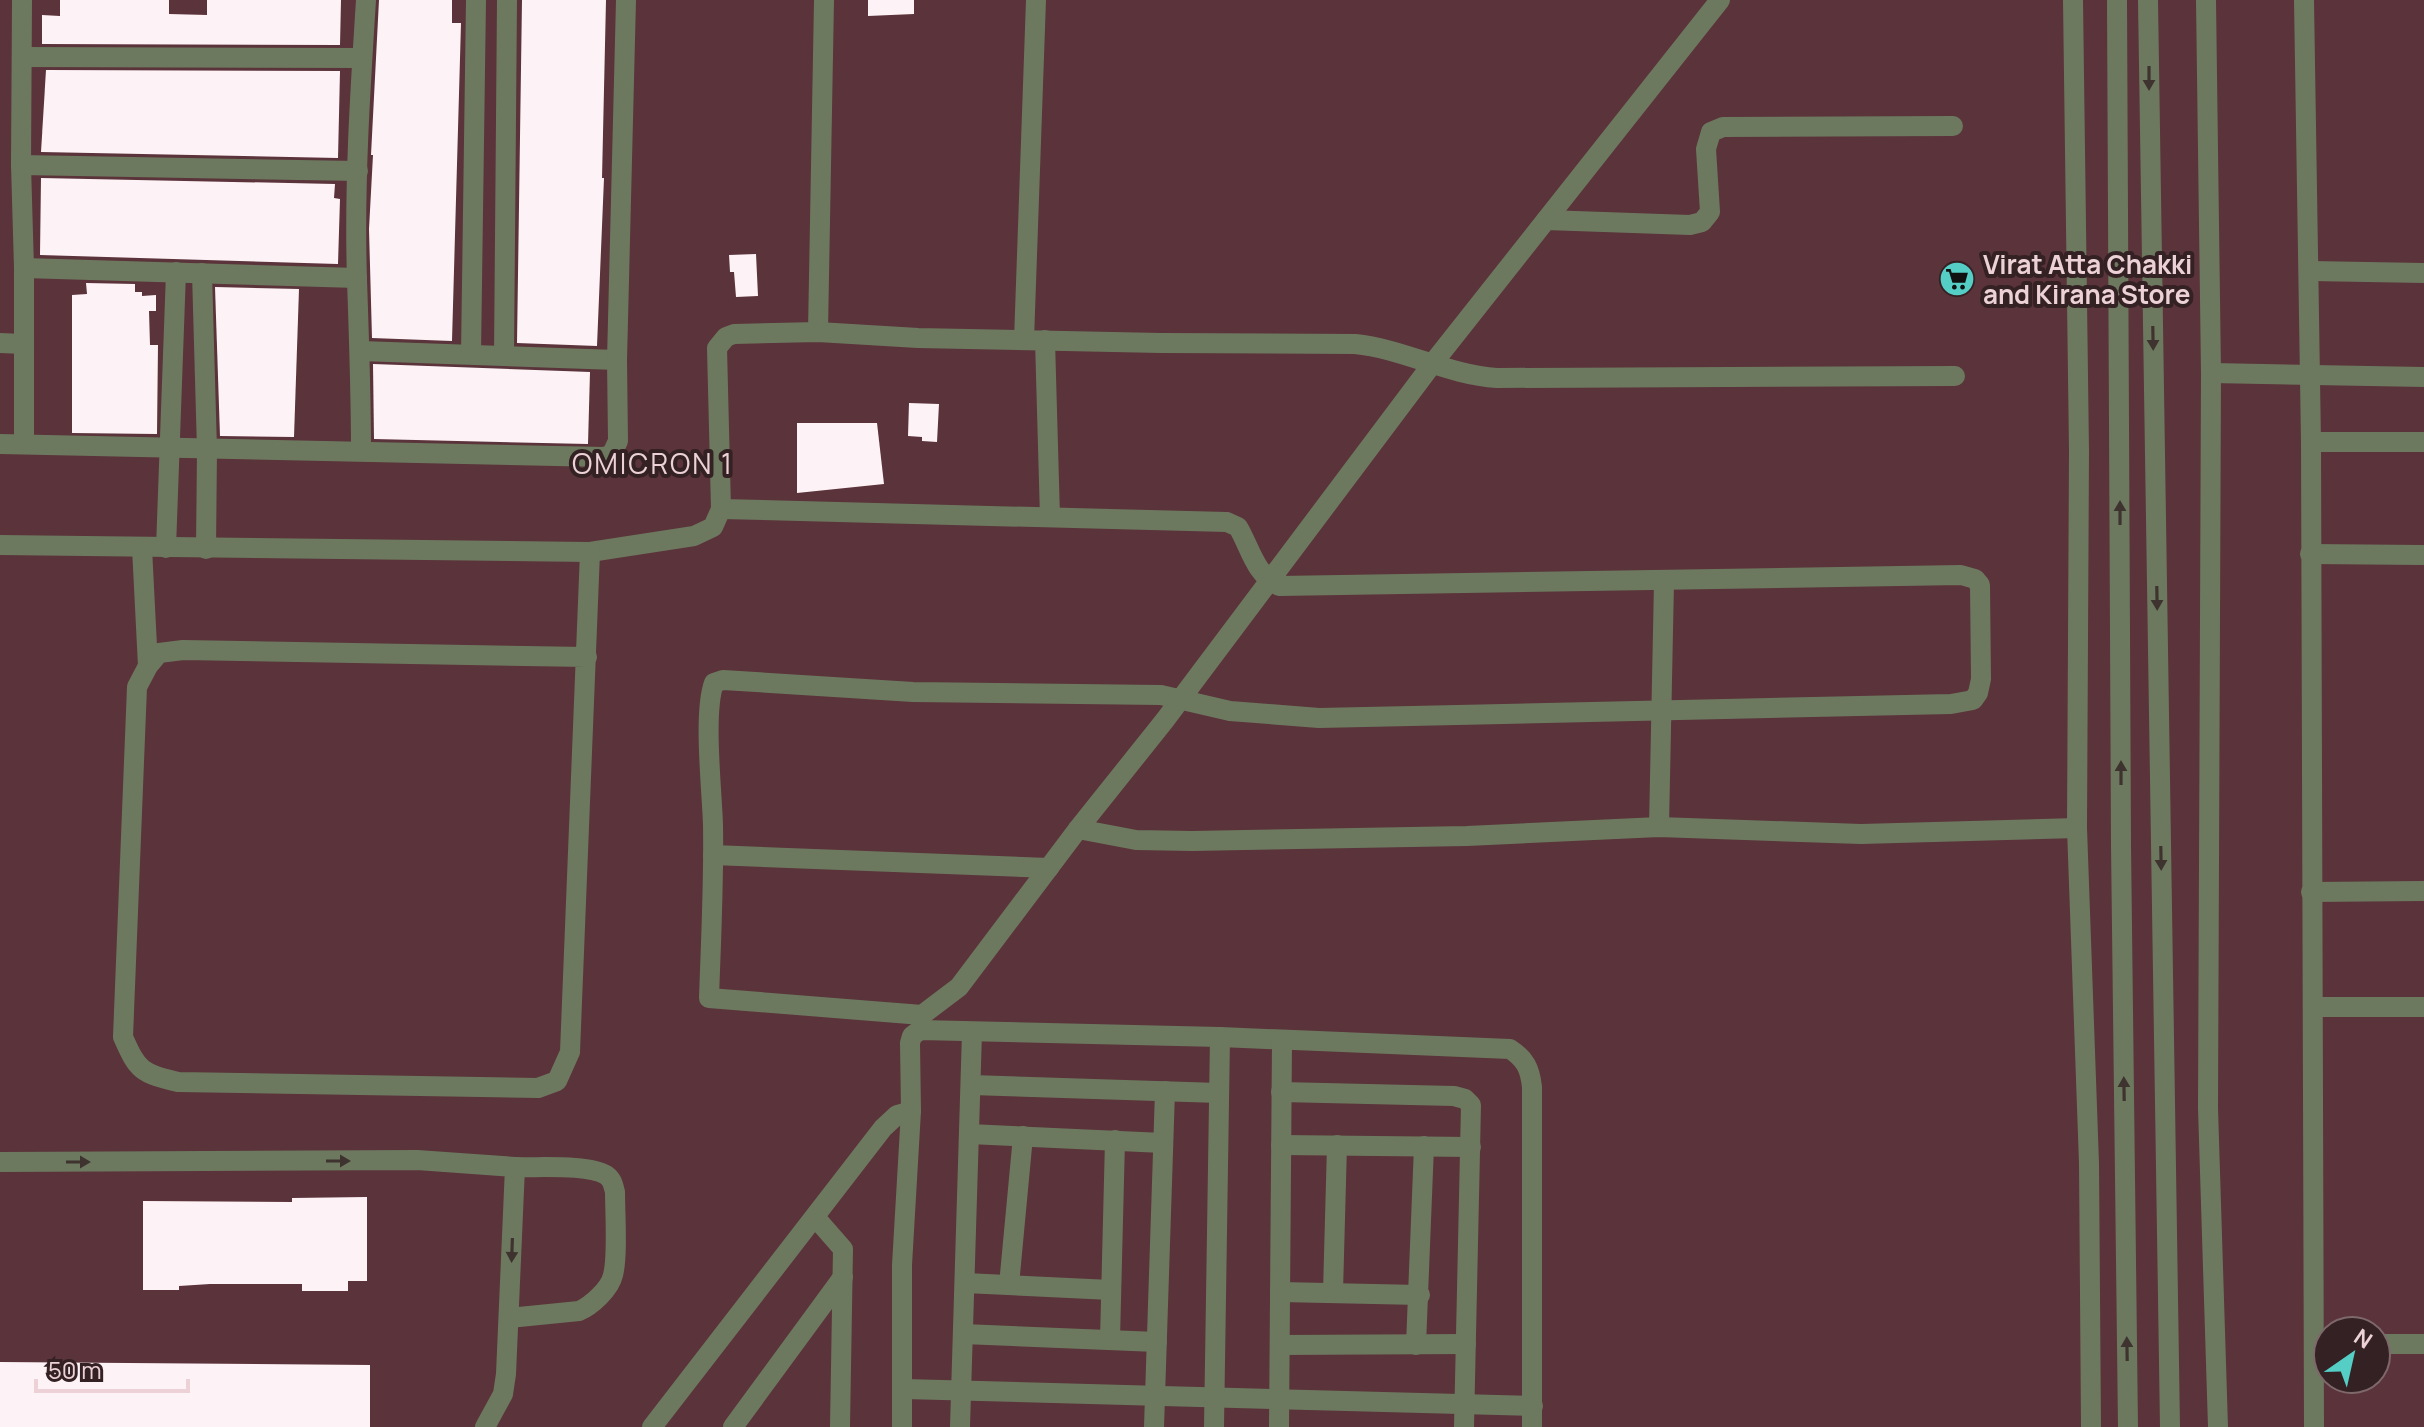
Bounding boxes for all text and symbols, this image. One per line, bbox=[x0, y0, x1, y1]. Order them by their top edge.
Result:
one-way arrow bbox=[2143, 66, 2155, 91]
place label: Virat Atta Chakki and Kirana Store bbox=[1983, 246, 2192, 312]
supermarket icon: Virat Atta Chakki and Kirana Store bbox=[1938, 260, 1976, 298]
one-way arrow bbox=[2147, 326, 2159, 351]
district label: OMICRON 1 bbox=[572, 444, 734, 482]
one-way arrow bbox=[2114, 500, 2126, 525]
one-way arrow bbox=[2151, 586, 2163, 611]
one-way arrow bbox=[2115, 760, 2127, 785]
one-way arrow bbox=[2155, 846, 2167, 871]
one-way arrow bbox=[2118, 1076, 2130, 1101]
one-way arrow bbox=[326, 1155, 351, 1167]
one-way arrow bbox=[66, 1156, 91, 1168]
one-way arrow bbox=[505, 1238, 518, 1263]
north arrow bbox=[2312, 1315, 2392, 1395]
text: N bbox=[2348, 1322, 2378, 1355]
one-way arrow bbox=[2121, 1336, 2133, 1361]
scale bar bbox=[36, 1343, 188, 1393]
text: 50 m bbox=[48, 1353, 102, 1386]

